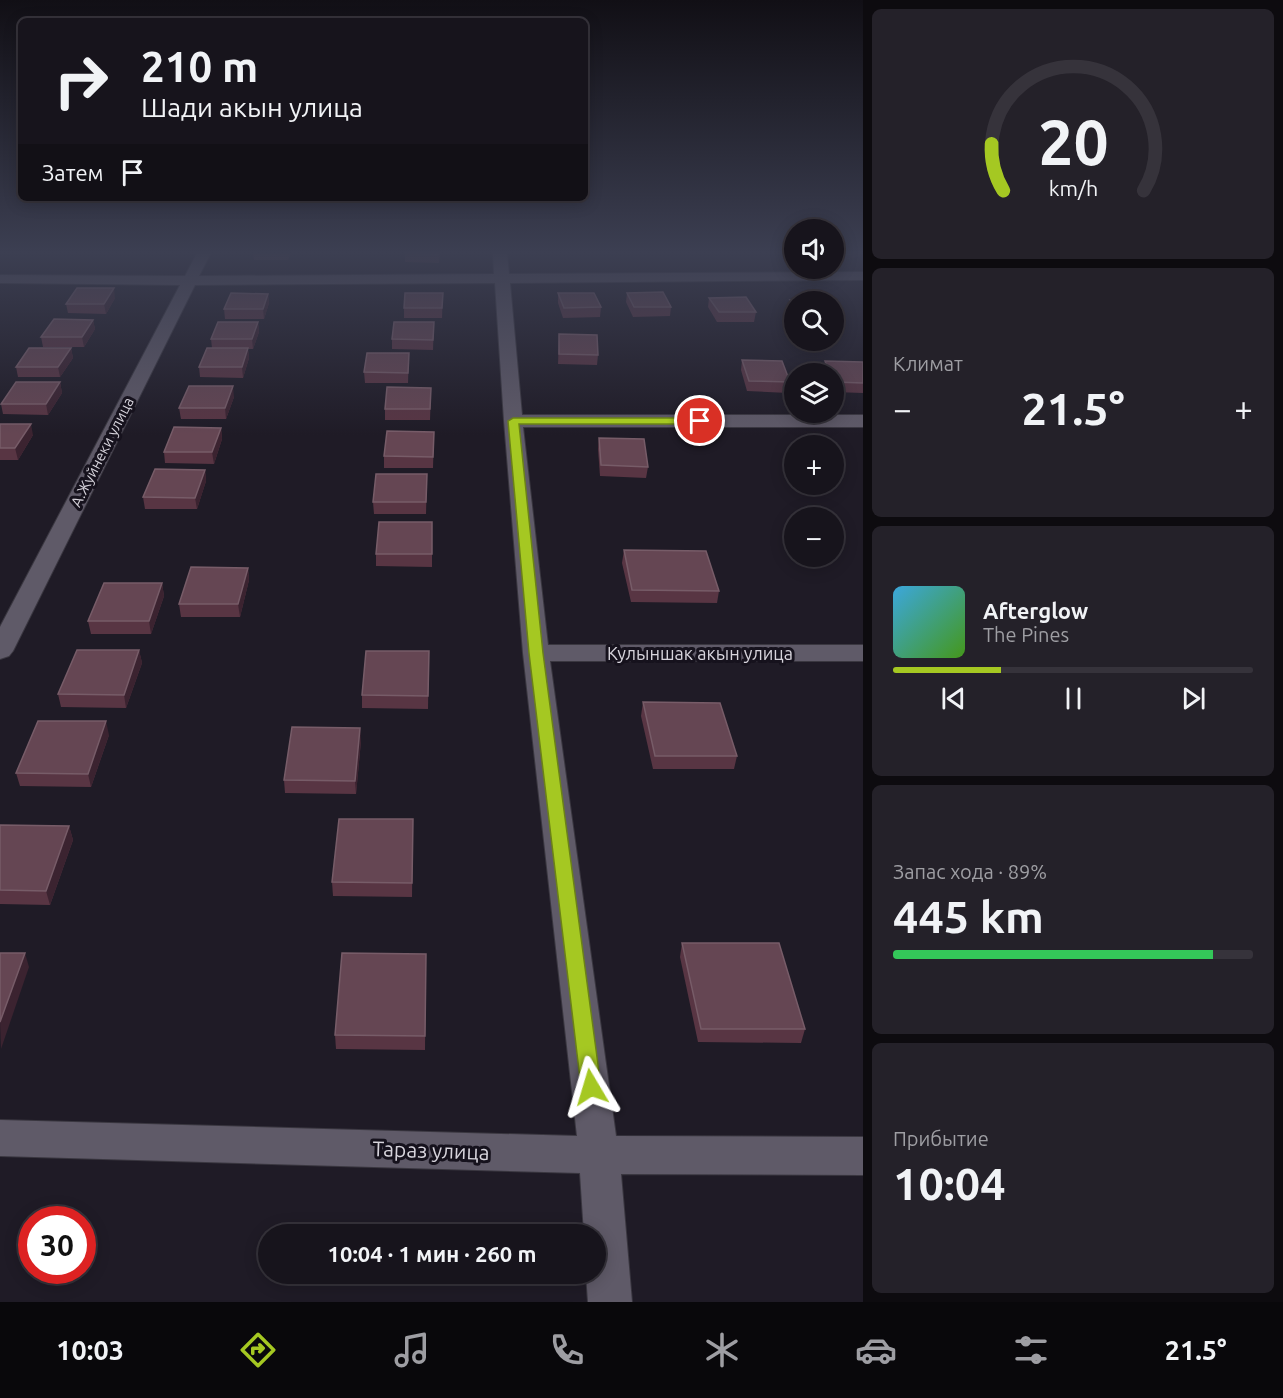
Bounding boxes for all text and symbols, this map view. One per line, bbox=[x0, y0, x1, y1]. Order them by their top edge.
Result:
icon: right bbox=[42, 42, 120, 120]
text: 210 m bbox=[141, 43, 258, 90]
text: Шади акын улица bbox=[141, 92, 363, 122]
text: 20 bbox=[1038, 107, 1108, 177]
icon: arrive bbox=[116, 156, 149, 189]
text: Затем bbox=[42, 160, 104, 185]
text: km/h bbox=[1048, 176, 1098, 200]
map controls bbox=[784, 219, 844, 567]
button: sound bbox=[784, 219, 844, 279]
button: search bbox=[784, 291, 844, 351]
text: Климат bbox=[893, 352, 963, 375]
button: layers bbox=[784, 363, 844, 423]
text: 21.5° bbox=[1021, 383, 1125, 434]
text: − bbox=[893, 390, 912, 427]
text: + bbox=[1234, 390, 1253, 427]
street label: А.Жуйнеки улица bbox=[67, 394, 137, 510]
pin bbox=[674, 395, 725, 446]
icon: arrive bbox=[683, 404, 716, 437]
button: + bbox=[784, 435, 844, 495]
button: − bbox=[784, 507, 844, 567]
text: Afterglow bbox=[983, 598, 1088, 623]
text: The Pines bbox=[983, 623, 1069, 646]
street label: Кулыншак акын улица bbox=[607, 643, 793, 663]
icon: previous bbox=[937, 682, 970, 715]
icon: pause bbox=[1057, 682, 1090, 715]
icon: next bbox=[1177, 682, 1210, 715]
text: Запас хода · 89% bbox=[893, 860, 1047, 883]
text: 445 km bbox=[893, 891, 1044, 942]
position arrow bbox=[559, 1055, 623, 1119]
text: Прибытие bbox=[893, 1127, 989, 1150]
street label: Тараз улица bbox=[372, 1136, 490, 1164]
text: 10:04 bbox=[893, 1158, 1006, 1209]
speed limit sign: 30 bbox=[18, 1206, 96, 1284]
text: 10:04 · 1 мин · 260 m bbox=[328, 1241, 536, 1266]
icon: directions bbox=[237, 1329, 279, 1371]
icon: music bbox=[391, 1329, 433, 1371]
icon: phone bbox=[546, 1329, 588, 1371]
icon: climate bbox=[701, 1329, 743, 1371]
icon: car bbox=[855, 1329, 897, 1371]
icon: filters bbox=[1010, 1329, 1052, 1371]
text: 10:03 bbox=[56, 1335, 124, 1365]
text: 21.5° bbox=[1165, 1335, 1227, 1365]

